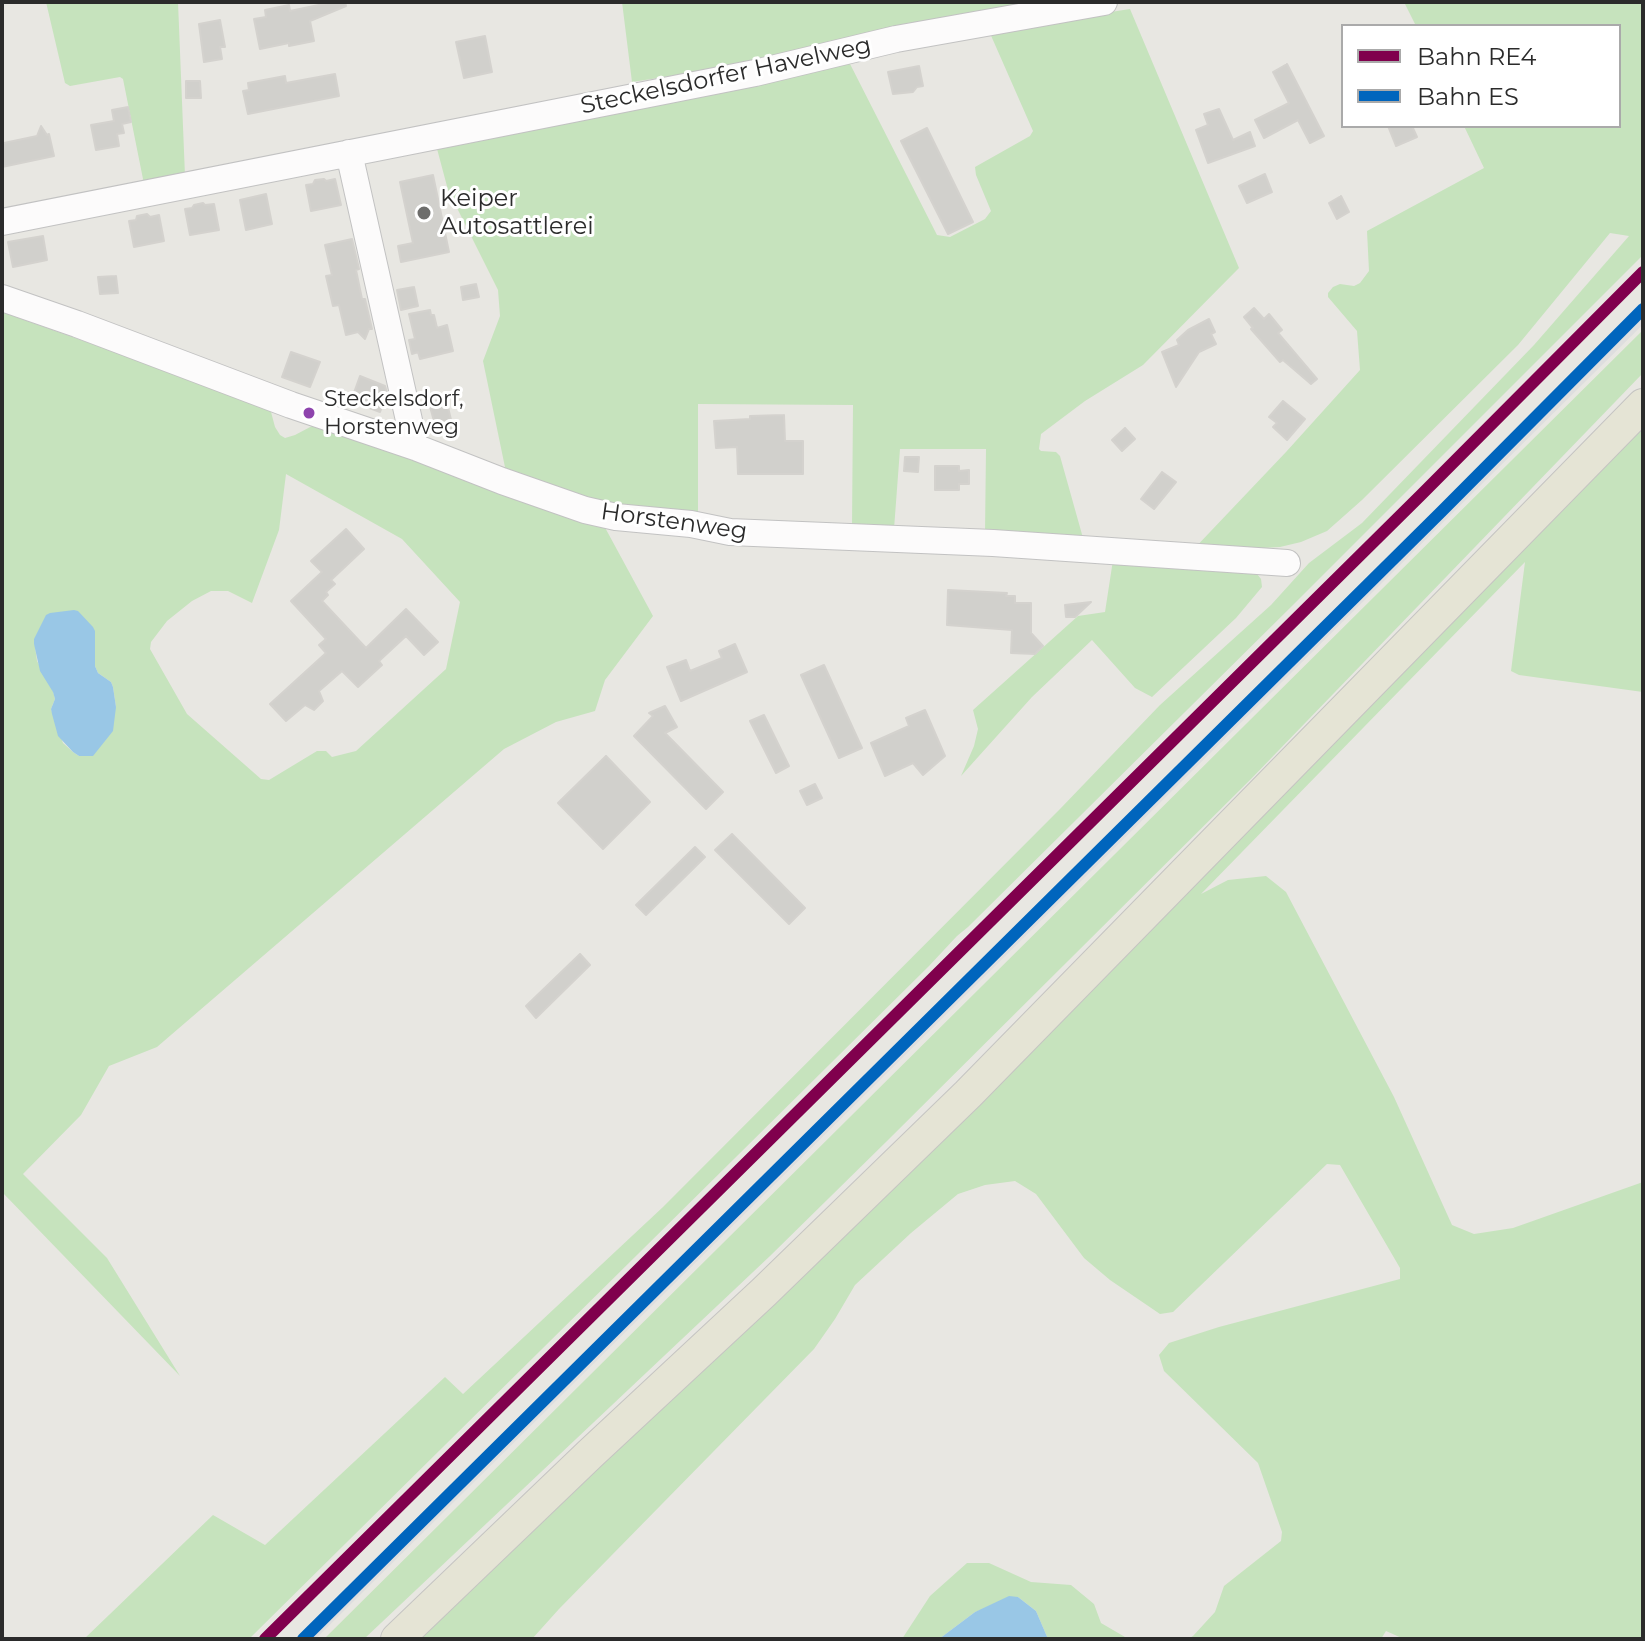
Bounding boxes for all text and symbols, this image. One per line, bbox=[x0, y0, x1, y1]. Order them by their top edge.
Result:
legend bbox=[1341, 24, 1621, 128]
street label: Steckelsdorfer Havelweg bbox=[578, 31, 874, 121]
text: Bahn RE4 bbox=[1417, 42, 1536, 71]
text: Bahn ES bbox=[1417, 82, 1519, 111]
place label: Keiper Autosattlerei bbox=[440, 185, 594, 241]
marker: Keiper Autosattlerei bbox=[415, 204, 433, 222]
place label: Steckelsdorf, Horstenweg bbox=[324, 387, 464, 438]
marker: Steckelsdorf, Horstenweg bbox=[301, 405, 317, 421]
street label: Horstenweg bbox=[599, 497, 749, 547]

